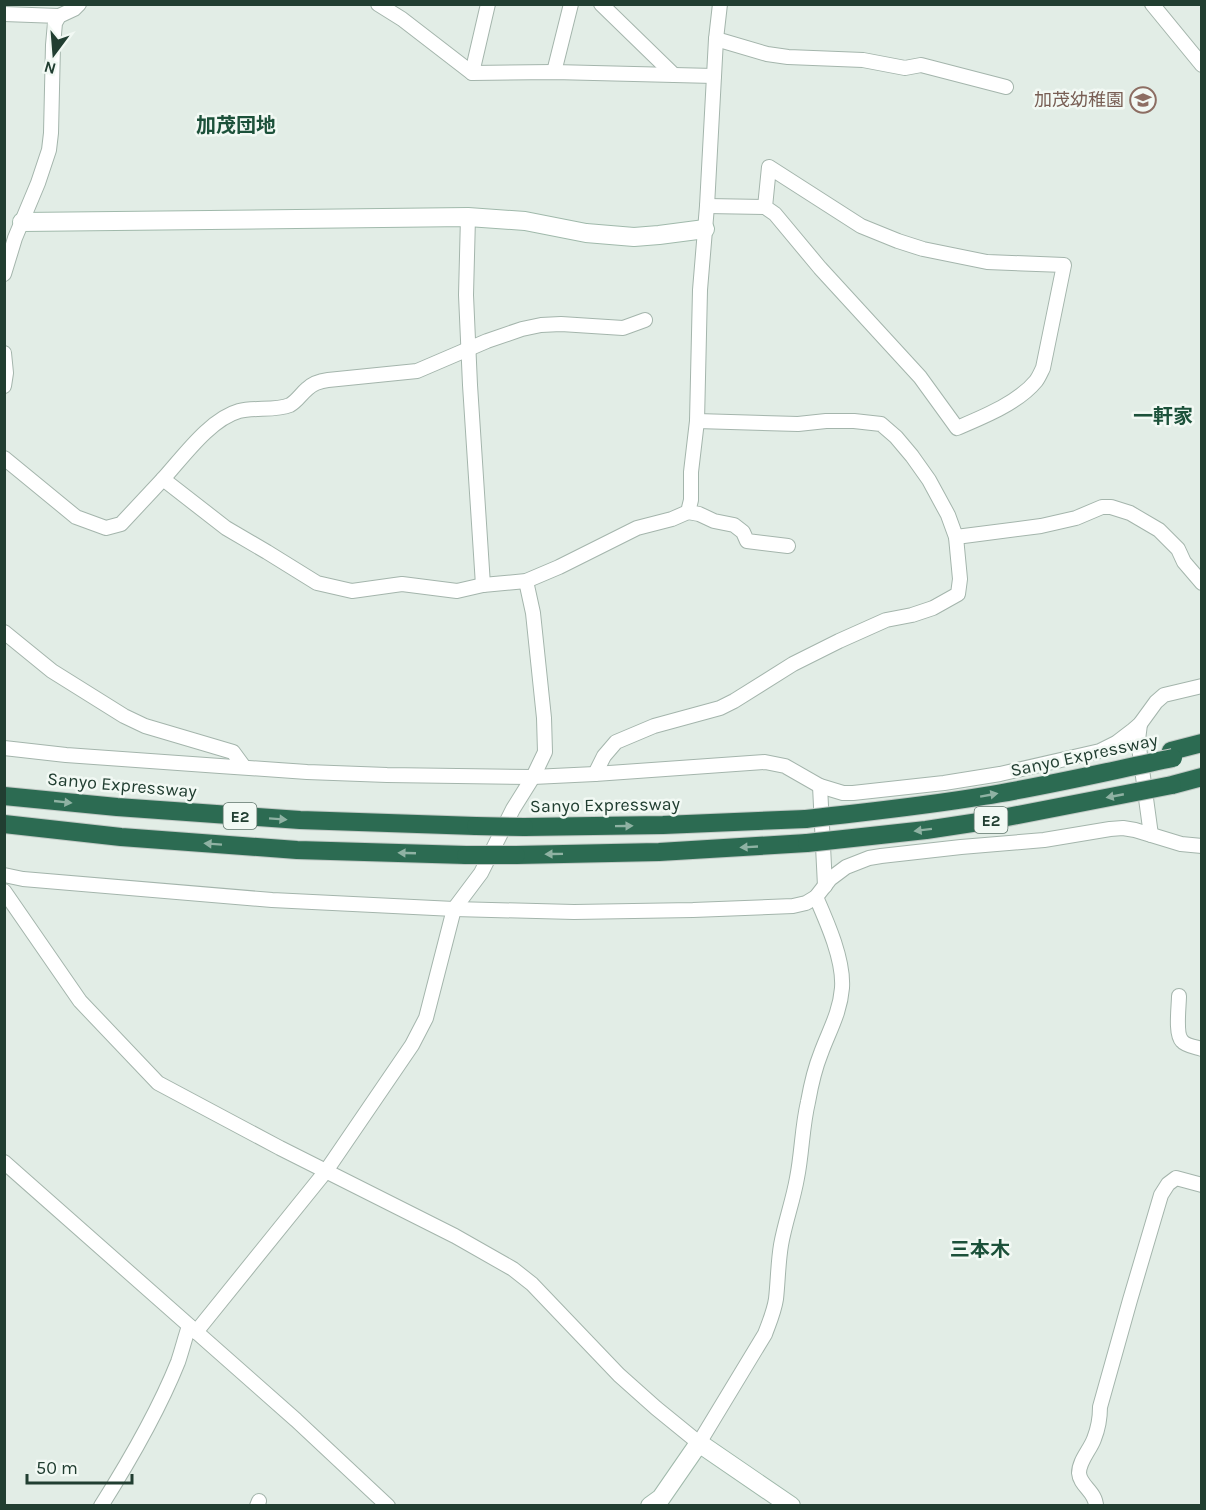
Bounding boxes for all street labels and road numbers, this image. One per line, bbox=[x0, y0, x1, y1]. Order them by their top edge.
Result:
street label: Sanyo Expressway bbox=[1008, 729, 1160, 781]
street label: Sanyo Expressway bbox=[46, 768, 198, 803]
street label: Sanyo Expressway bbox=[530, 793, 681, 817]
road number: E2 bbox=[224, 803, 256, 829]
road number: E2 bbox=[974, 807, 1008, 833]

